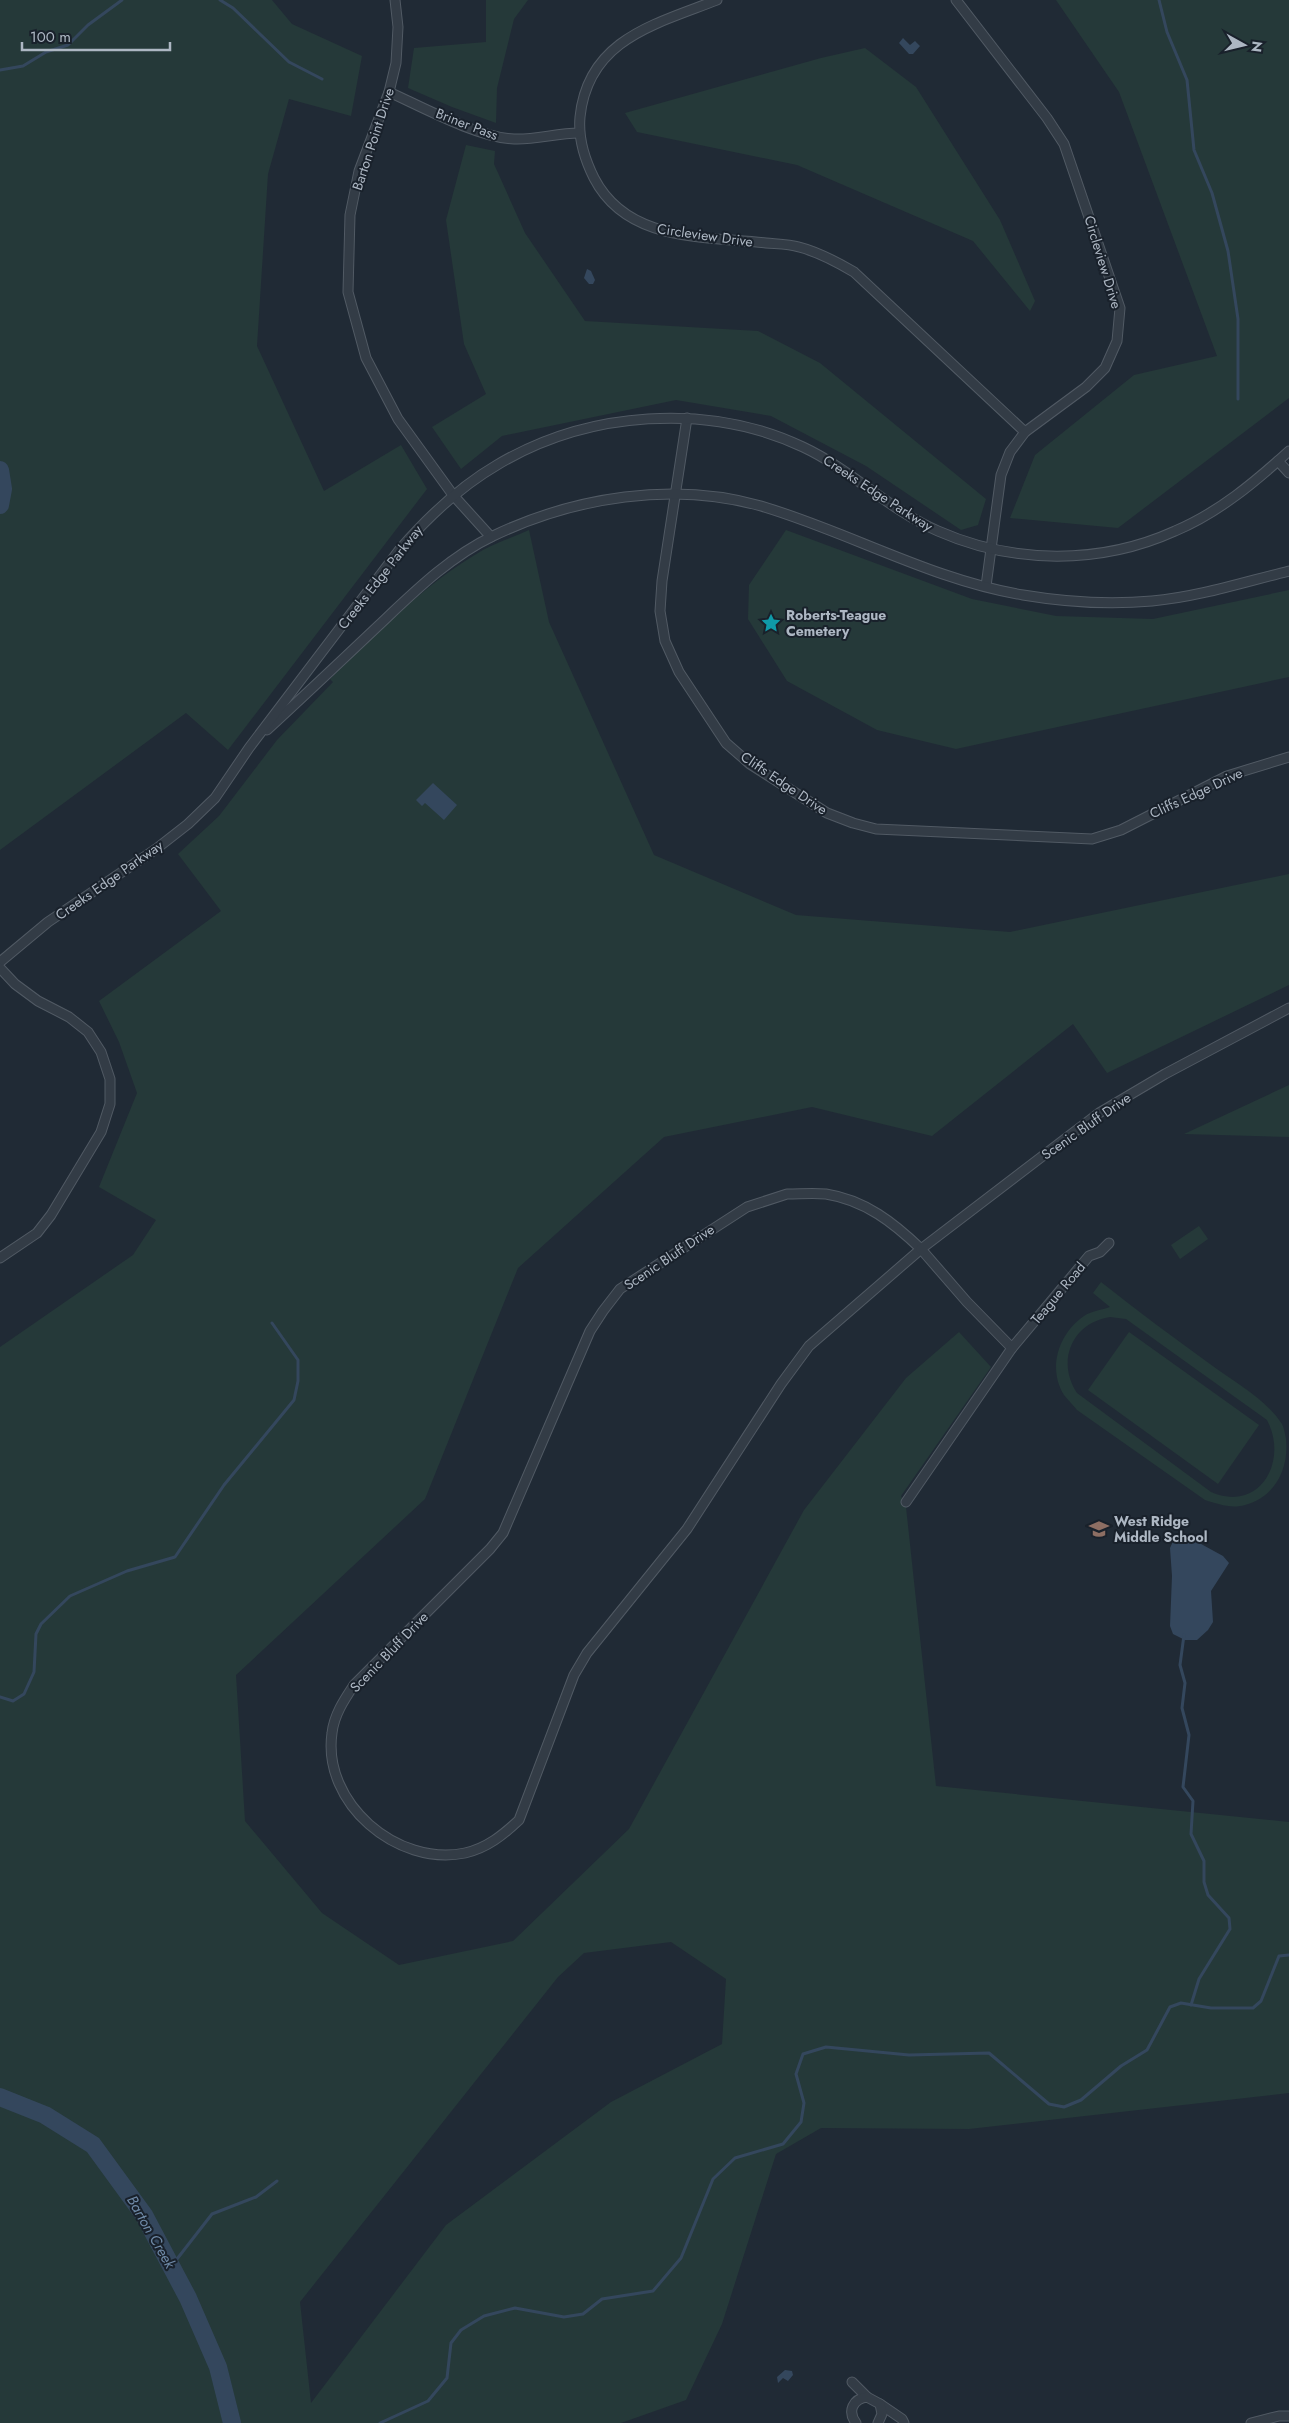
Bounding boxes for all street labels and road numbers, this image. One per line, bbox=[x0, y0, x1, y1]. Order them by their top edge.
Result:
street label: Barton Point Drive bbox=[347, 85, 399, 193]
street label: Briner Pass bbox=[433, 103, 501, 145]
street label: Circleview Drive bbox=[1079, 213, 1127, 311]
street label: Circleview Drive bbox=[656, 218, 754, 252]
street label: Creeks Edge Parkway bbox=[819, 450, 937, 536]
street label: Creeks Edge Parkway bbox=[333, 520, 428, 633]
street label: Cliffs Edge Drive bbox=[737, 747, 831, 819]
street label: Cliffs Edge Drive bbox=[1146, 763, 1246, 823]
street label: Creeks Edge Parkway bbox=[51, 835, 168, 925]
street label: Scenic Bluff Drive bbox=[1037, 1088, 1135, 1164]
street label: Scenic Bluff Drive bbox=[620, 1219, 718, 1295]
street label: Teague Road bbox=[1026, 1257, 1090, 1329]
street label: Scenic Bluff Drive bbox=[345, 1607, 433, 1697]

